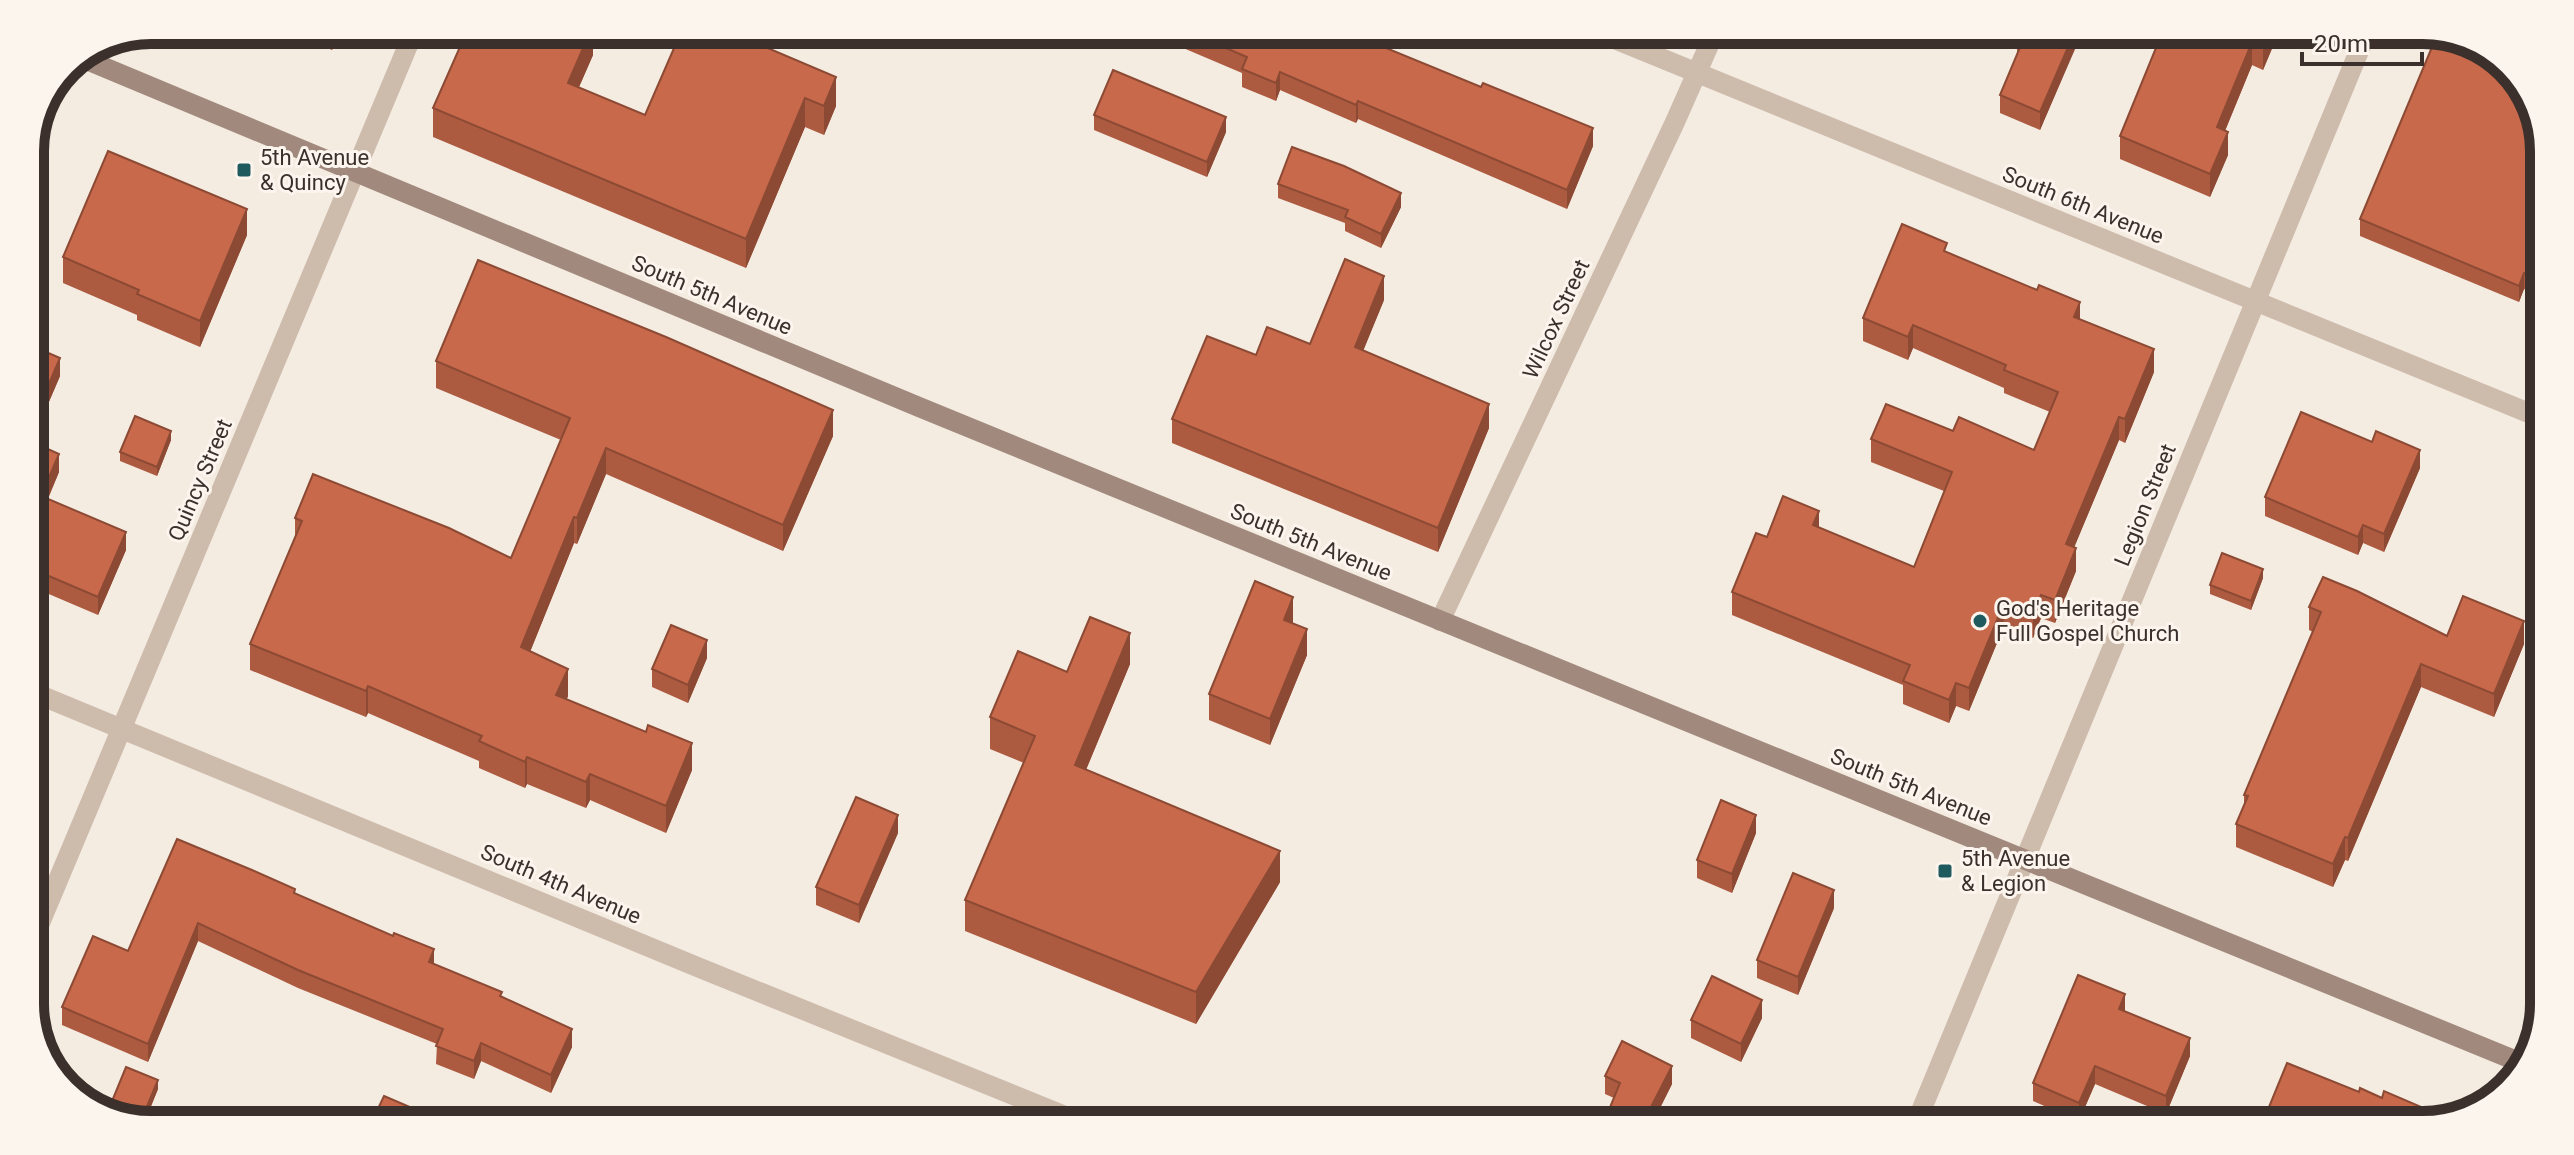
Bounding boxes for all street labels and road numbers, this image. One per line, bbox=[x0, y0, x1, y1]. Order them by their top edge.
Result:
street label: South 6th Avenue bbox=[1999, 161, 2167, 249]
street label: South 5th Avenue bbox=[628, 250, 796, 340]
street label: Wilcox Street bbox=[1518, 256, 1594, 382]
street label: Quincy Street bbox=[163, 415, 237, 545]
street label: Legion Street bbox=[2109, 440, 2181, 570]
street label: South 5th Avenue bbox=[1227, 498, 1395, 586]
street label: South 5th Avenue bbox=[1827, 743, 1995, 831]
street label: South 4th Avenue bbox=[477, 839, 645, 929]

